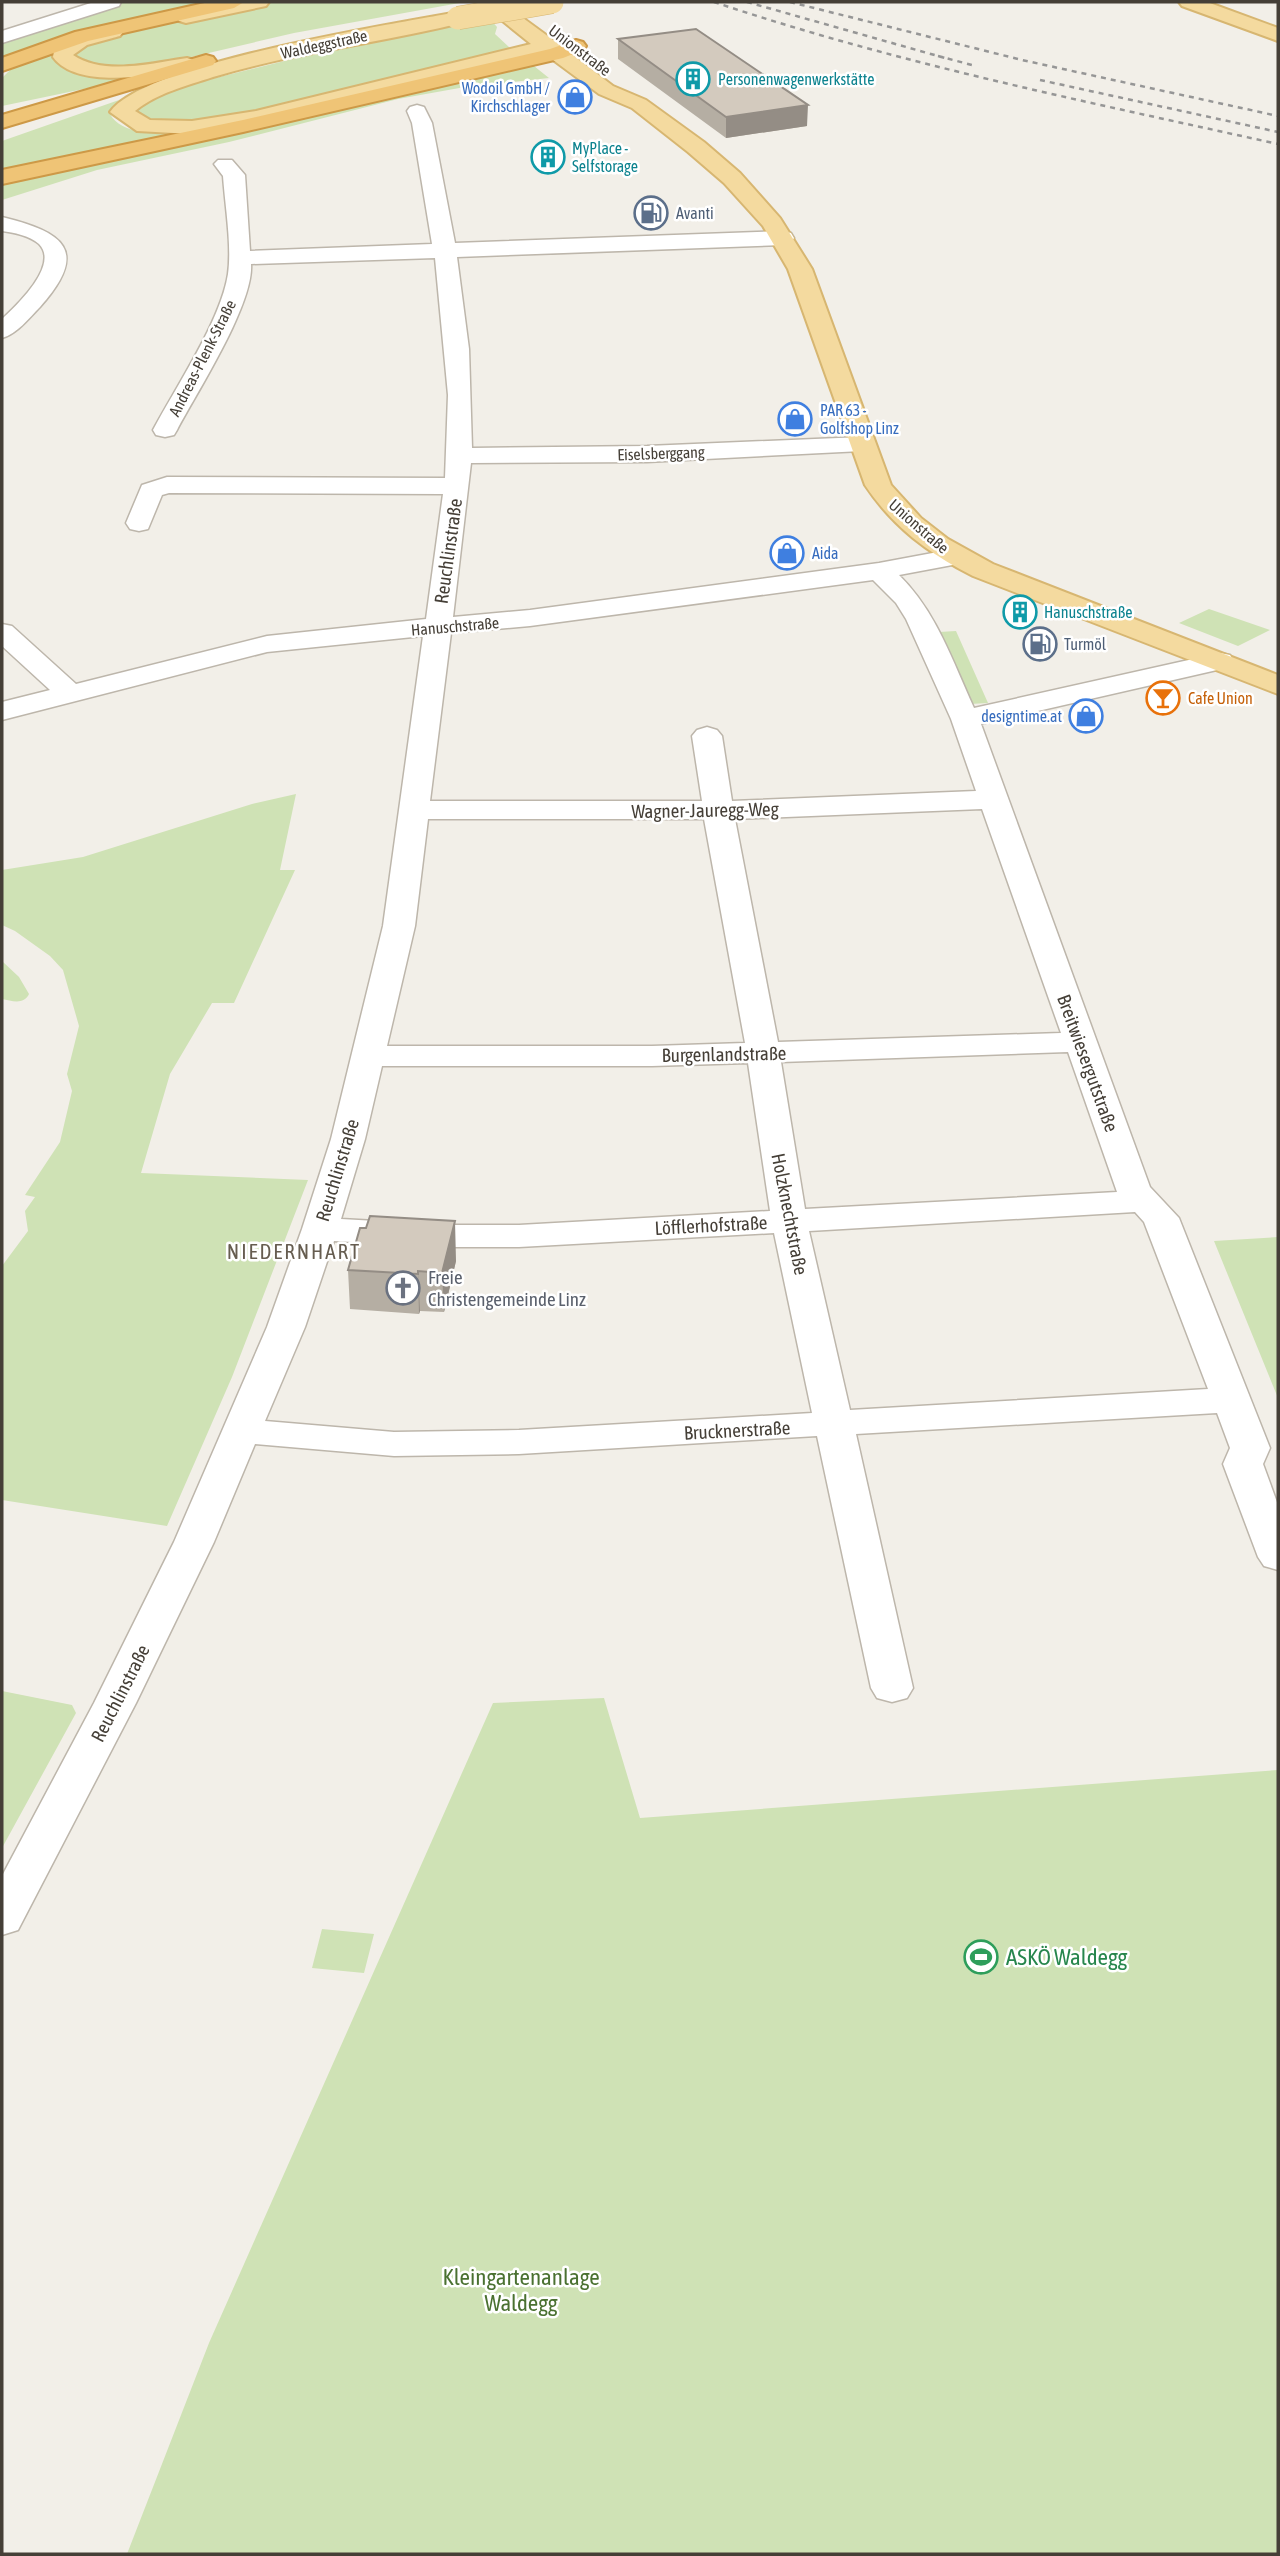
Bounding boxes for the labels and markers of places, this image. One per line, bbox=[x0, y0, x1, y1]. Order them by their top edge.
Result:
building icon: Personenwagenwerkstätte bbox=[674, 60, 712, 98]
place label: Personenwagenwerkstätte bbox=[718, 70, 874, 89]
shop icon: Wodoil GmbH / Kirchschlager bbox=[556, 78, 594, 116]
place label: Wodoil GmbH / Kirchschlager bbox=[462, 79, 551, 116]
building icon: MyPlace - Selfstorage bbox=[529, 138, 567, 176]
place label: MyPlace - Selfstorage bbox=[572, 139, 638, 176]
fuel station icon: Avanti bbox=[632, 194, 670, 232]
place label: Avanti bbox=[676, 204, 714, 222]
shop icon: PAR 63 - Golfshop Linz bbox=[776, 400, 814, 438]
place label: PAR 63 - Golfshop Linz bbox=[820, 401, 899, 438]
shop icon: Aida bbox=[768, 534, 806, 572]
place label: Aida bbox=[812, 544, 839, 562]
building icon: Hanuschstraße bbox=[1001, 593, 1039, 631]
place label: Hanuschstraße bbox=[1044, 603, 1132, 621]
fuel station icon: Turmöl bbox=[1021, 625, 1059, 663]
place label: Turmöl bbox=[1064, 635, 1107, 653]
bar icon: Cafe Union bbox=[1144, 679, 1182, 717]
place label: Cafe Union bbox=[1188, 689, 1253, 707]
shop icon: designtime.at bbox=[1067, 697, 1105, 735]
place label: designtime.at bbox=[981, 707, 1062, 726]
place label: Freie Christengemeinde Linz bbox=[428, 1266, 586, 1310]
church icon: Freie Christengemeinde Linz bbox=[384, 1269, 422, 1307]
sports icon: ASKÖ Waldegg bbox=[962, 1938, 1000, 1976]
place label: ASKÖ Waldegg bbox=[1006, 1944, 1127, 1970]

